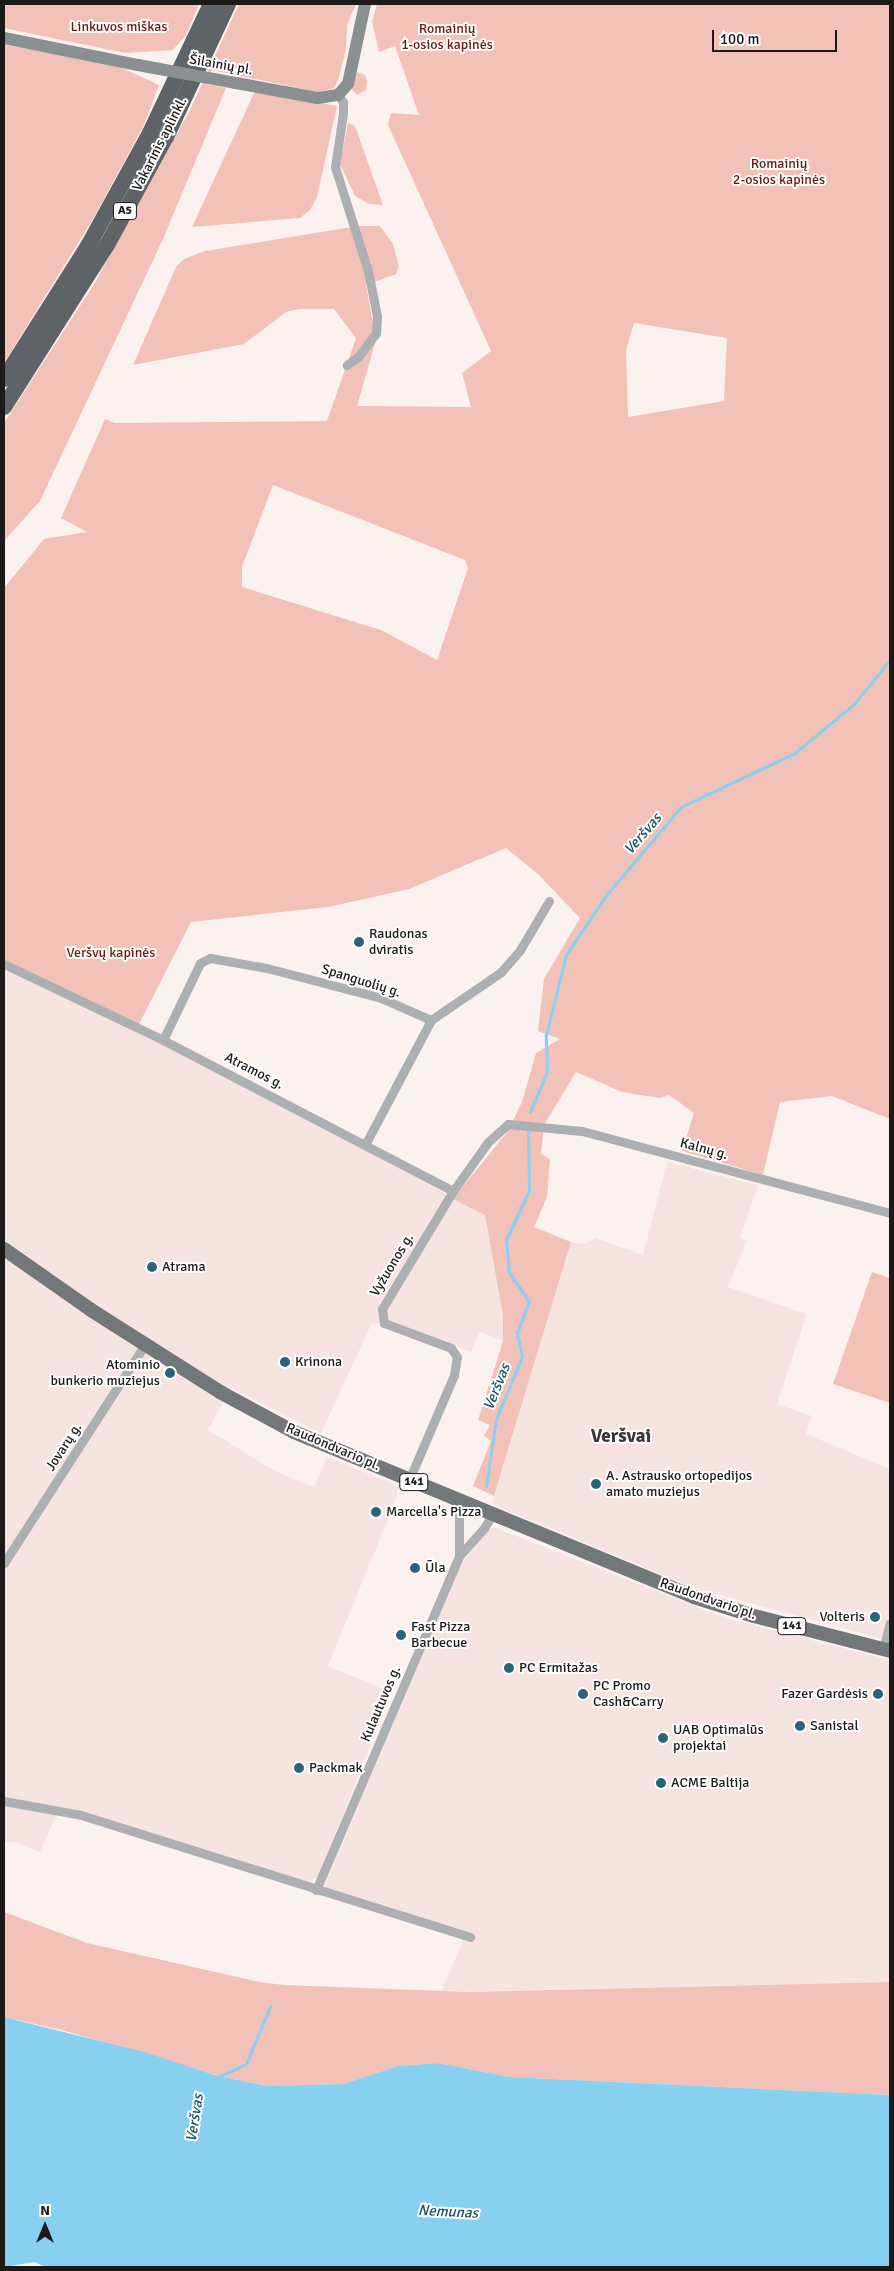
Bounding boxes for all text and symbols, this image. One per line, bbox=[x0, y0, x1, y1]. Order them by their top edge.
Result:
park label: Linkuvos miškas bbox=[71, 19, 167, 35]
scale bar bbox=[714, 20, 839, 52]
park label: Romainių 1-osios kapinės bbox=[401, 21, 493, 54]
text: 100 m bbox=[720, 30, 760, 48]
street label: Šilainių pl. bbox=[188, 51, 254, 79]
street label: Vakarinis aplinkl. bbox=[129, 94, 191, 194]
park label: Romainių 2-osios kapinės bbox=[733, 156, 825, 188]
road number: A5 bbox=[112, 202, 138, 220]
water label: Veršvas bbox=[620, 810, 666, 858]
place label: Raudonas dviratis bbox=[369, 926, 428, 959]
marker: Raudonas dviratis bbox=[353, 936, 365, 948]
park label: Veršvų kapinės bbox=[67, 945, 155, 961]
street label: Spanguolių g. bbox=[319, 961, 403, 1001]
street label: Atramos g. bbox=[222, 1049, 286, 1093]
street label: Kalnų g. bbox=[678, 1135, 730, 1163]
street label: Vyžuonos g. bbox=[367, 1230, 417, 1300]
place label: Atrama bbox=[162, 1259, 206, 1275]
marker: Atrama bbox=[146, 1261, 158, 1273]
place label: Krinona bbox=[295, 1354, 342, 1370]
marker: Krinona bbox=[279, 1356, 291, 1368]
place label: Atominio bunkerio muziejus bbox=[50, 1357, 160, 1390]
water label: Veršvas bbox=[480, 1361, 514, 1413]
marker: Atominio bunkerio muziejus bbox=[164, 1367, 176, 1379]
street label: Jovarų g. bbox=[42, 1420, 86, 1474]
street label: Raudondvario pl. bbox=[283, 1420, 383, 1474]
district label: Veršvai bbox=[591, 1426, 651, 1448]
place label: A. Astrausko ortopedijos amato muziejus bbox=[606, 1468, 752, 1500]
road number: 141 bbox=[399, 1472, 429, 1491]
marker: A. Astrausko ortopedijos amato muziejus bbox=[590, 1478, 602, 1490]
place label: Marcella's Pizza bbox=[386, 1504, 481, 1520]
marker: Marcella's Pizza bbox=[370, 1506, 382, 1518]
place label: Ūla bbox=[425, 1560, 446, 1576]
marker: Ūla bbox=[409, 1562, 421, 1574]
street label: Raudondvario pl. bbox=[658, 1575, 758, 1623]
place label: Volteris bbox=[819, 1609, 865, 1625]
marker: Volteris bbox=[869, 1611, 881, 1623]
road number: 141 bbox=[777, 1616, 807, 1635]
place label: Fast Pizza Barbecue bbox=[411, 1619, 470, 1651]
marker: Fast Pizza Barbecue bbox=[395, 1629, 407, 1641]
place label: PC Ermitažas bbox=[519, 1660, 598, 1676]
marker: PC Ermitažas bbox=[503, 1662, 515, 1674]
street label: Kulautuvos g. bbox=[357, 1663, 405, 1745]
place label: PC Promo Cash&Carry bbox=[593, 1678, 664, 1710]
place label: Fazer Gardėsis bbox=[781, 1686, 868, 1702]
marker: PC Promo Cash&Carry bbox=[577, 1688, 589, 1700]
marker: Fazer Gardėsis bbox=[872, 1688, 884, 1700]
place label: Sanistal bbox=[810, 1718, 859, 1734]
marker: Sanistal bbox=[794, 1720, 806, 1732]
place label: UAB Optimalūs projektai bbox=[673, 1722, 764, 1754]
marker: UAB Optimalūs projektai bbox=[657, 1732, 669, 1744]
place label: Packmak bbox=[309, 1760, 363, 1776]
marker: Packmak bbox=[293, 1762, 305, 1774]
place label: ACME Baltija bbox=[671, 1775, 749, 1791]
marker: ACME Baltija bbox=[655, 1777, 667, 1789]
water label: Veršvas bbox=[182, 2093, 208, 2143]
north arrow bbox=[20, 2201, 70, 2251]
water label: Nemunas bbox=[417, 2201, 479, 2223]
text: N bbox=[40, 2202, 50, 2219]

